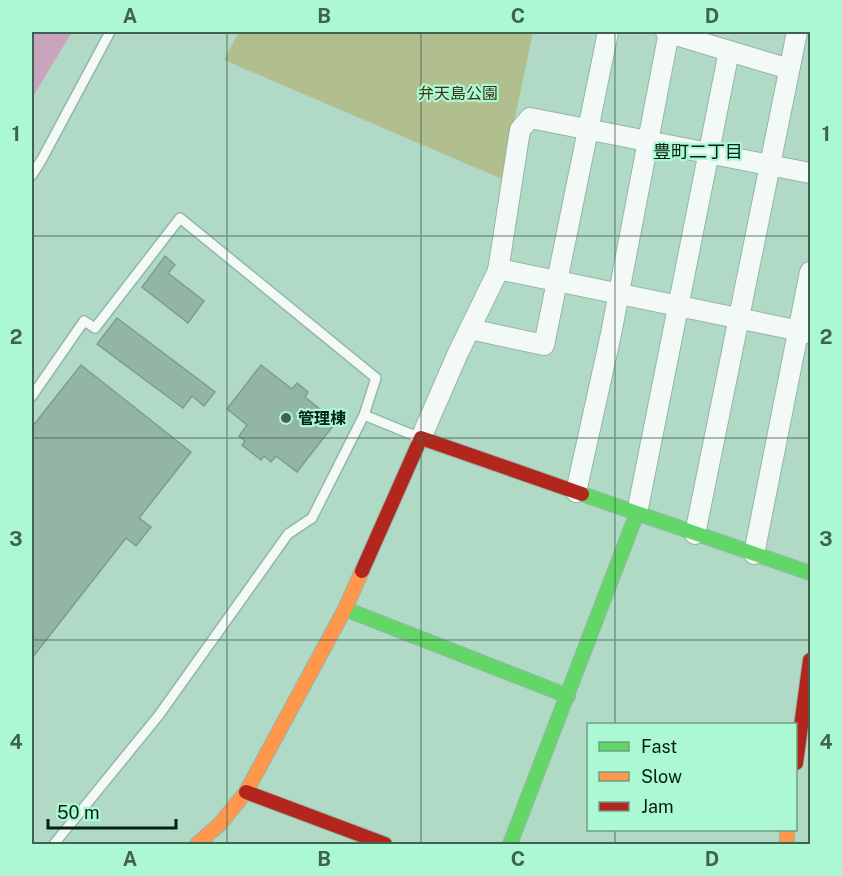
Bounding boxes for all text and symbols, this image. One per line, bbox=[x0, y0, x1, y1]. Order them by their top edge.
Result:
text: A bbox=[123, 4, 137, 28]
text: B bbox=[317, 4, 331, 28]
text: C bbox=[511, 4, 525, 28]
text: D bbox=[705, 4, 719, 28]
park label: 弁天島公園 bbox=[418, 84, 498, 103]
text: 1 bbox=[12, 122, 20, 146]
text: 1 bbox=[822, 122, 830, 146]
district label: 豊町二丁目 bbox=[653, 141, 743, 162]
text: 2 bbox=[10, 325, 22, 349]
text: 2 bbox=[820, 325, 832, 349]
place label: 管理棟 bbox=[298, 409, 346, 428]
marker: 管理棟 bbox=[279, 411, 293, 425]
text: 3 bbox=[9, 527, 23, 551]
text: 3 bbox=[819, 527, 833, 551]
legend bbox=[587, 723, 797, 831]
text: 4 bbox=[9, 730, 23, 754]
text: 4 bbox=[819, 730, 833, 754]
text: Fast bbox=[641, 736, 677, 757]
text: Slow bbox=[641, 766, 682, 787]
scale bar bbox=[48, 792, 176, 830]
text: Jam bbox=[641, 796, 674, 817]
text: 50 m bbox=[57, 802, 100, 823]
text: A bbox=[123, 847, 137, 871]
text: B bbox=[317, 847, 331, 871]
text: C bbox=[511, 847, 525, 871]
text: D bbox=[705, 847, 719, 871]

